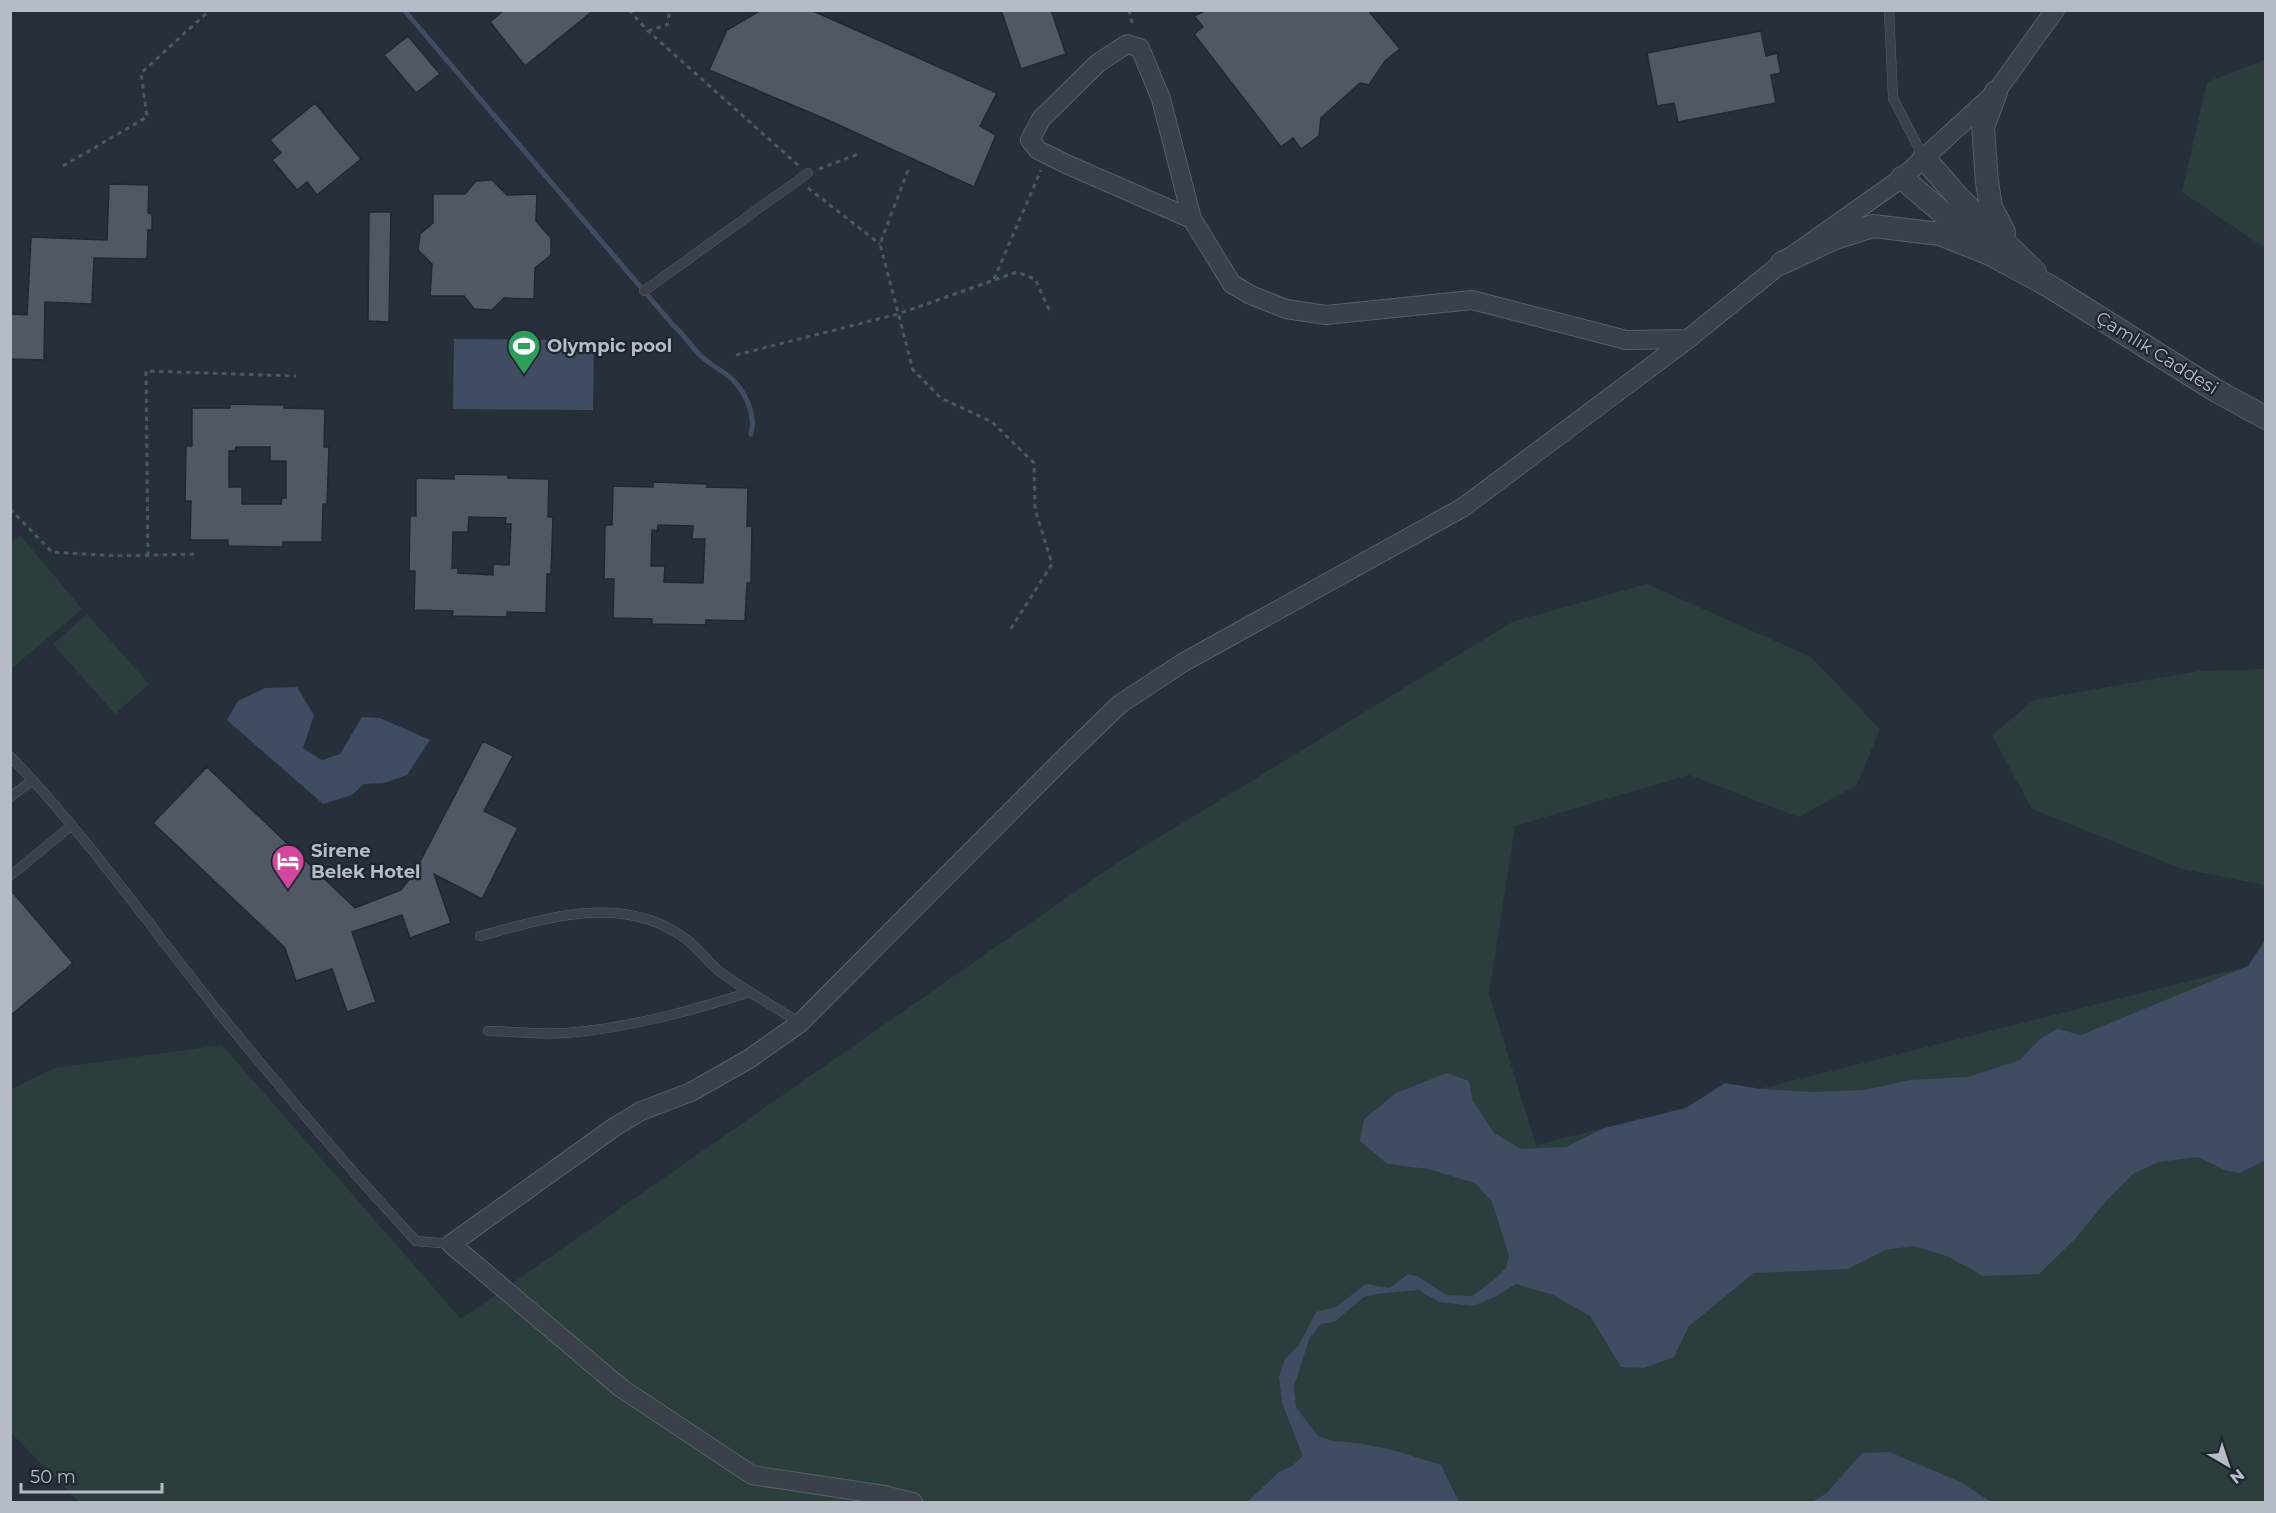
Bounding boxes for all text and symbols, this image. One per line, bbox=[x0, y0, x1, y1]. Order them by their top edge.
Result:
street label: Çamlık Caddesi bbox=[2092, 307, 2222, 399]
sports icon: Olympic pool bbox=[506, 328, 542, 375]
place label: Olympic pool bbox=[547, 335, 672, 357]
place label: Sirene Belek Hotel bbox=[311, 840, 420, 883]
hotel icon: Sirene Belek Hotel bbox=[270, 843, 306, 890]
north arrow bbox=[2198, 1435, 2258, 1495]
scale bar bbox=[21, 1456, 162, 1494]
text: N bbox=[2226, 1465, 2248, 1488]
text: 50 m bbox=[30, 1466, 76, 1488]

